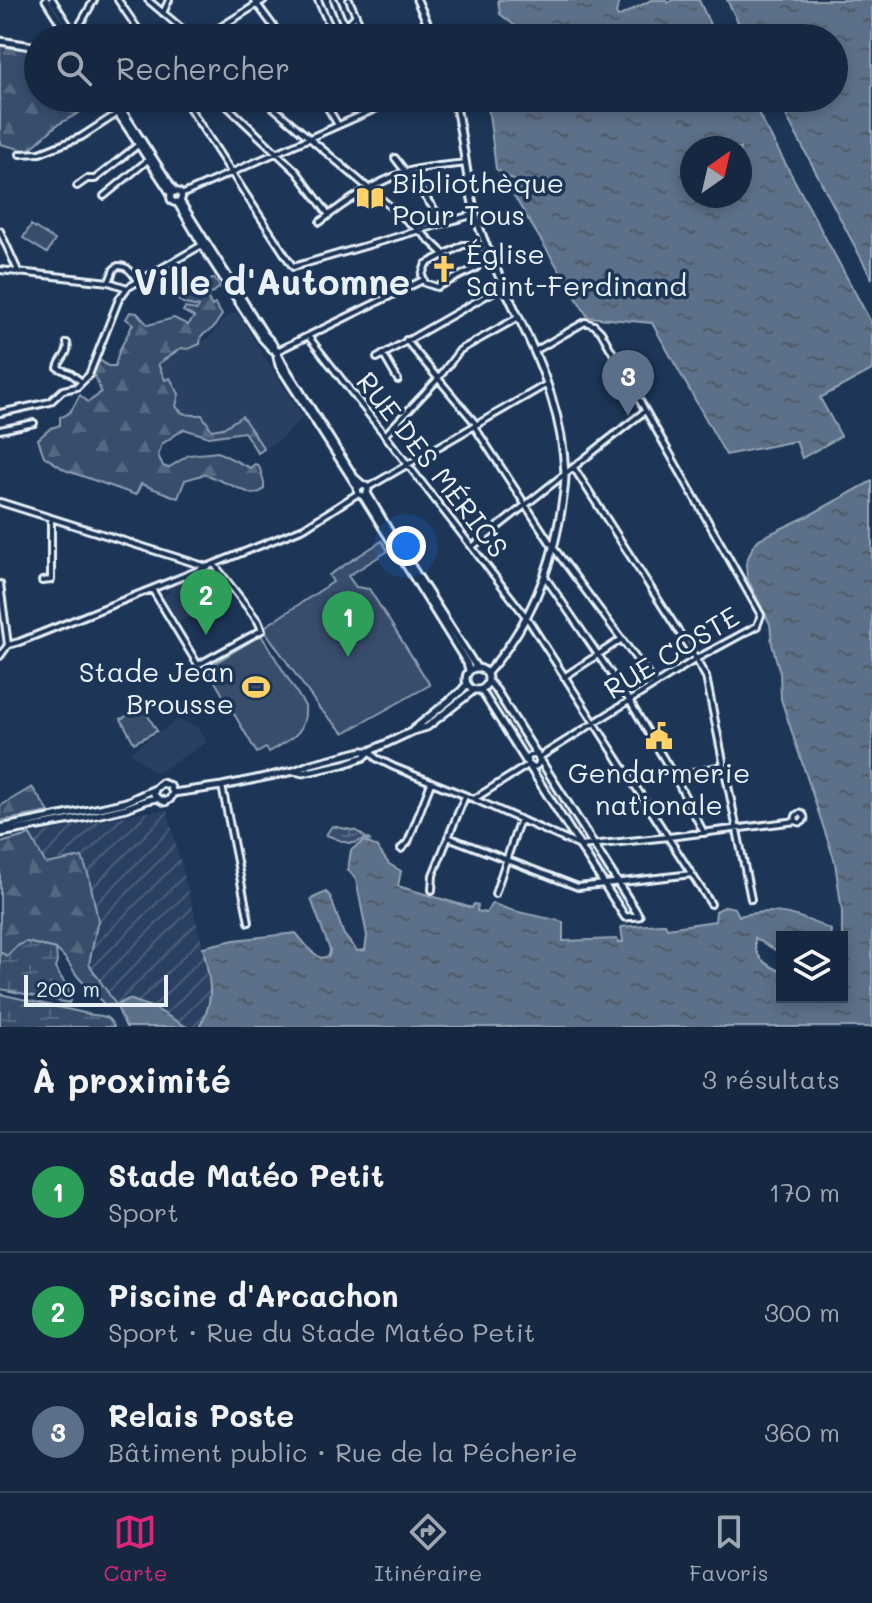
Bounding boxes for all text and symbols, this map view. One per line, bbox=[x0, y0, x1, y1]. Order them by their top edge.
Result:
search box bbox=[24, 24, 848, 112]
icon: search bbox=[52, 46, 96, 90]
text: Rechercher bbox=[116, 48, 290, 88]
north arrow bbox=[680, 136, 752, 208]
place label: Bibliothèque Pour Tous bbox=[392, 164, 564, 232]
library icon: Bibliothèque Pour Tous bbox=[355, 183, 385, 213]
place label: Église Saint-Ferdinand bbox=[466, 235, 687, 303]
church icon: Église Saint-Ferdinand bbox=[429, 254, 459, 284]
district label: Ville d'Automne bbox=[134, 257, 410, 304]
pin: 3 bbox=[602, 350, 654, 416]
street label: RUE DES MÉRICS bbox=[349, 364, 517, 564]
your location bbox=[386, 526, 426, 566]
pin: 2 bbox=[180, 569, 232, 635]
pin: 1 bbox=[322, 591, 374, 657]
street label: RUE COSTE bbox=[597, 598, 745, 706]
place label: Stade Jean Brousse bbox=[79, 653, 234, 721]
sports icon: Stade Jean Brousse bbox=[241, 672, 271, 702]
public building icon: Gendarmerie nationale bbox=[644, 721, 674, 751]
place label: Gendarmerie nationale bbox=[568, 754, 750, 822]
map controls bbox=[776, 931, 848, 1003]
button: layers bbox=[776, 931, 848, 1003]
scale bar bbox=[24, 971, 168, 1007]
text: 200 m bbox=[36, 974, 100, 1003]
text: À proximité bbox=[32, 1057, 231, 1102]
text: 3 résultats bbox=[702, 1062, 840, 1096]
text: Stade Matéo Petit bbox=[108, 1155, 384, 1195]
text: 1 bbox=[52, 1175, 64, 1209]
text: 170 m bbox=[769, 1175, 840, 1209]
text: Sport bbox=[108, 1195, 179, 1229]
text: Piscine d'Arcachon bbox=[108, 1275, 398, 1315]
text: 2 bbox=[51, 1295, 65, 1329]
text: 300 m bbox=[764, 1295, 840, 1329]
text: Sport · Rue du Stade Matéo Petit bbox=[108, 1315, 535, 1349]
text: Relais Poste bbox=[108, 1395, 294, 1435]
text: 3 bbox=[50, 1415, 66, 1449]
text: 360 m bbox=[764, 1415, 840, 1449]
text: Bâtiment public · Rue de la Pécherie bbox=[108, 1435, 578, 1469]
tab: Carte bbox=[104, 1510, 167, 1587]
tab: Itinéraire bbox=[374, 1510, 482, 1587]
tab: Favoris bbox=[689, 1510, 768, 1587]

